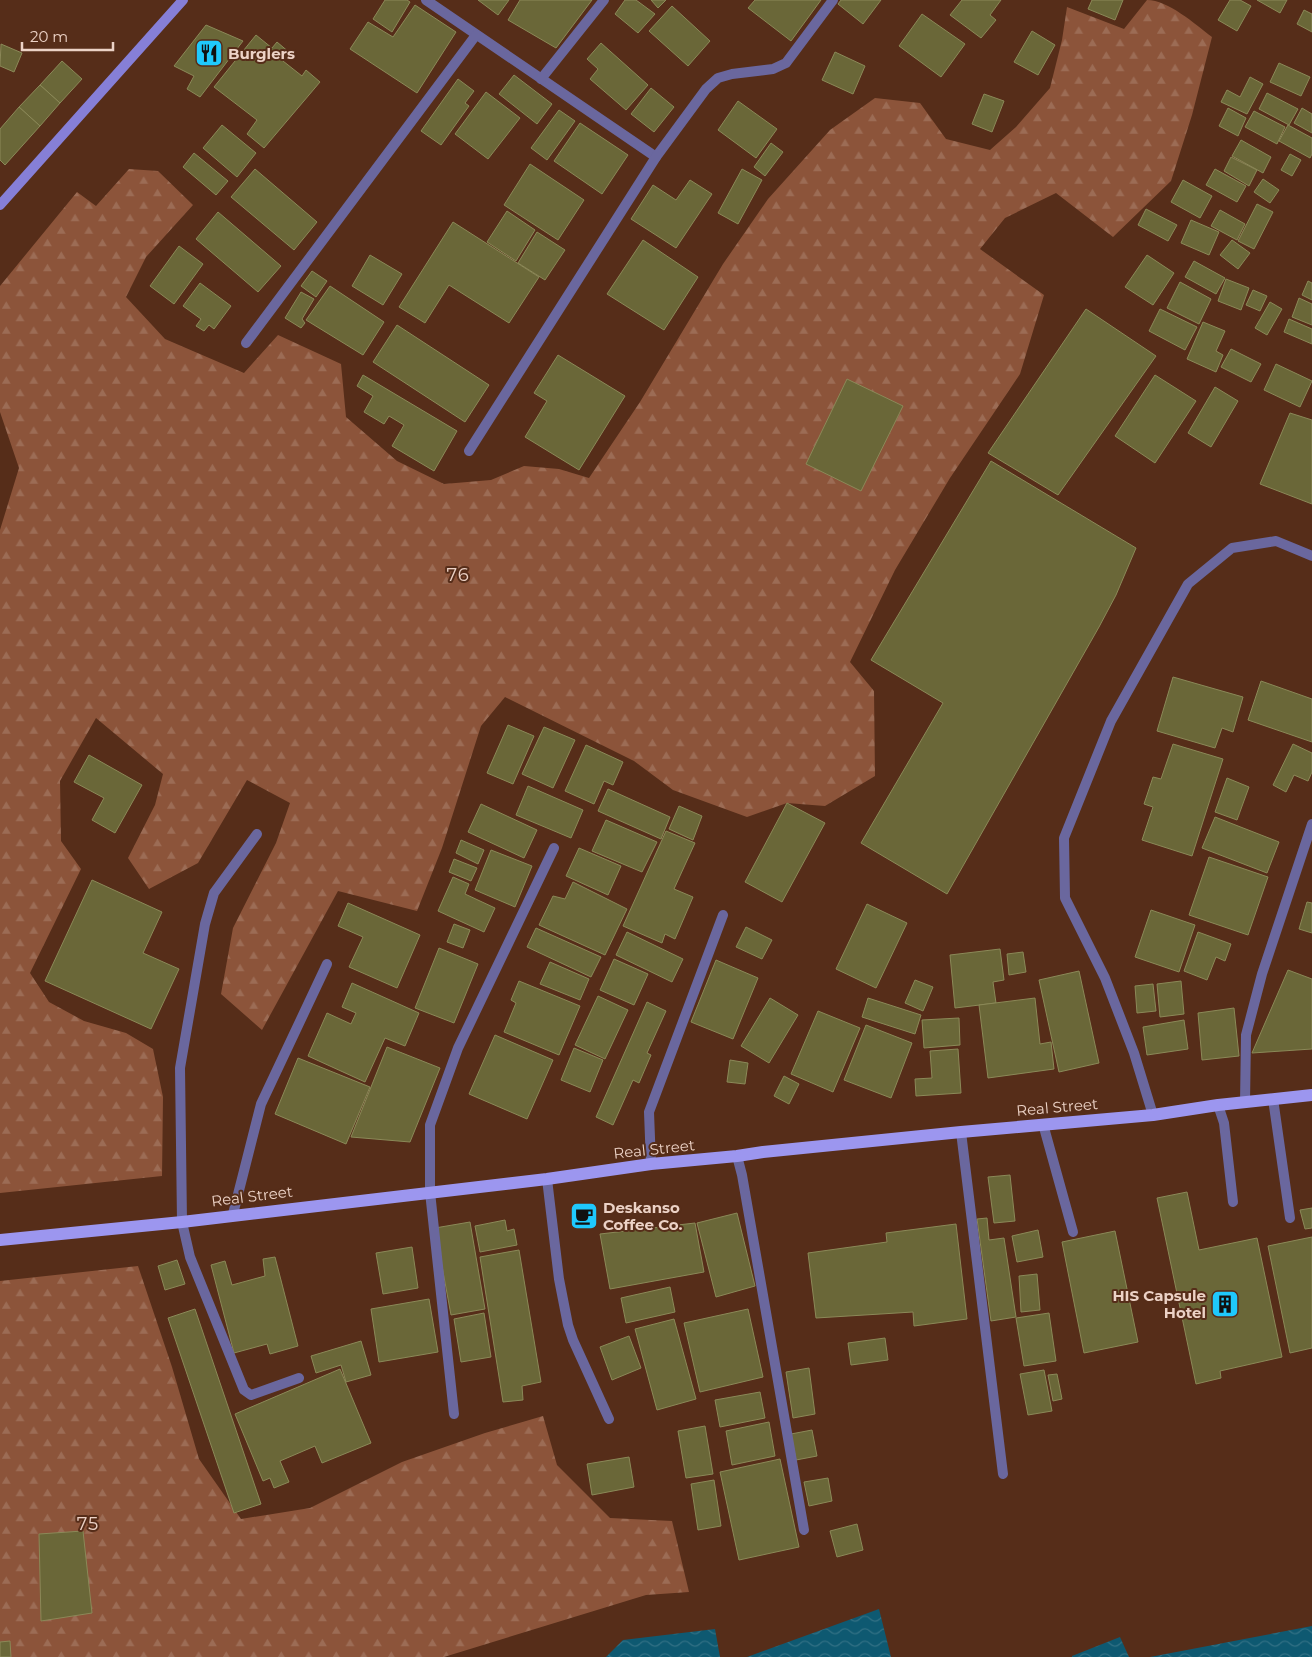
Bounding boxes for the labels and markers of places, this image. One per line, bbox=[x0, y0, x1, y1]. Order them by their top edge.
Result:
restaurant icon: Burglers bbox=[194, 38, 224, 68]
place label: Burglers bbox=[228, 44, 295, 63]
place label: Deskanso Coffee Co. bbox=[603, 1198, 683, 1234]
cafe icon: Deskanso Coffee Co. bbox=[569, 1201, 599, 1231]
place label: HIS Capsule Hotel bbox=[1112, 1286, 1206, 1322]
building icon: HIS Capsule Hotel bbox=[1210, 1289, 1240, 1319]

